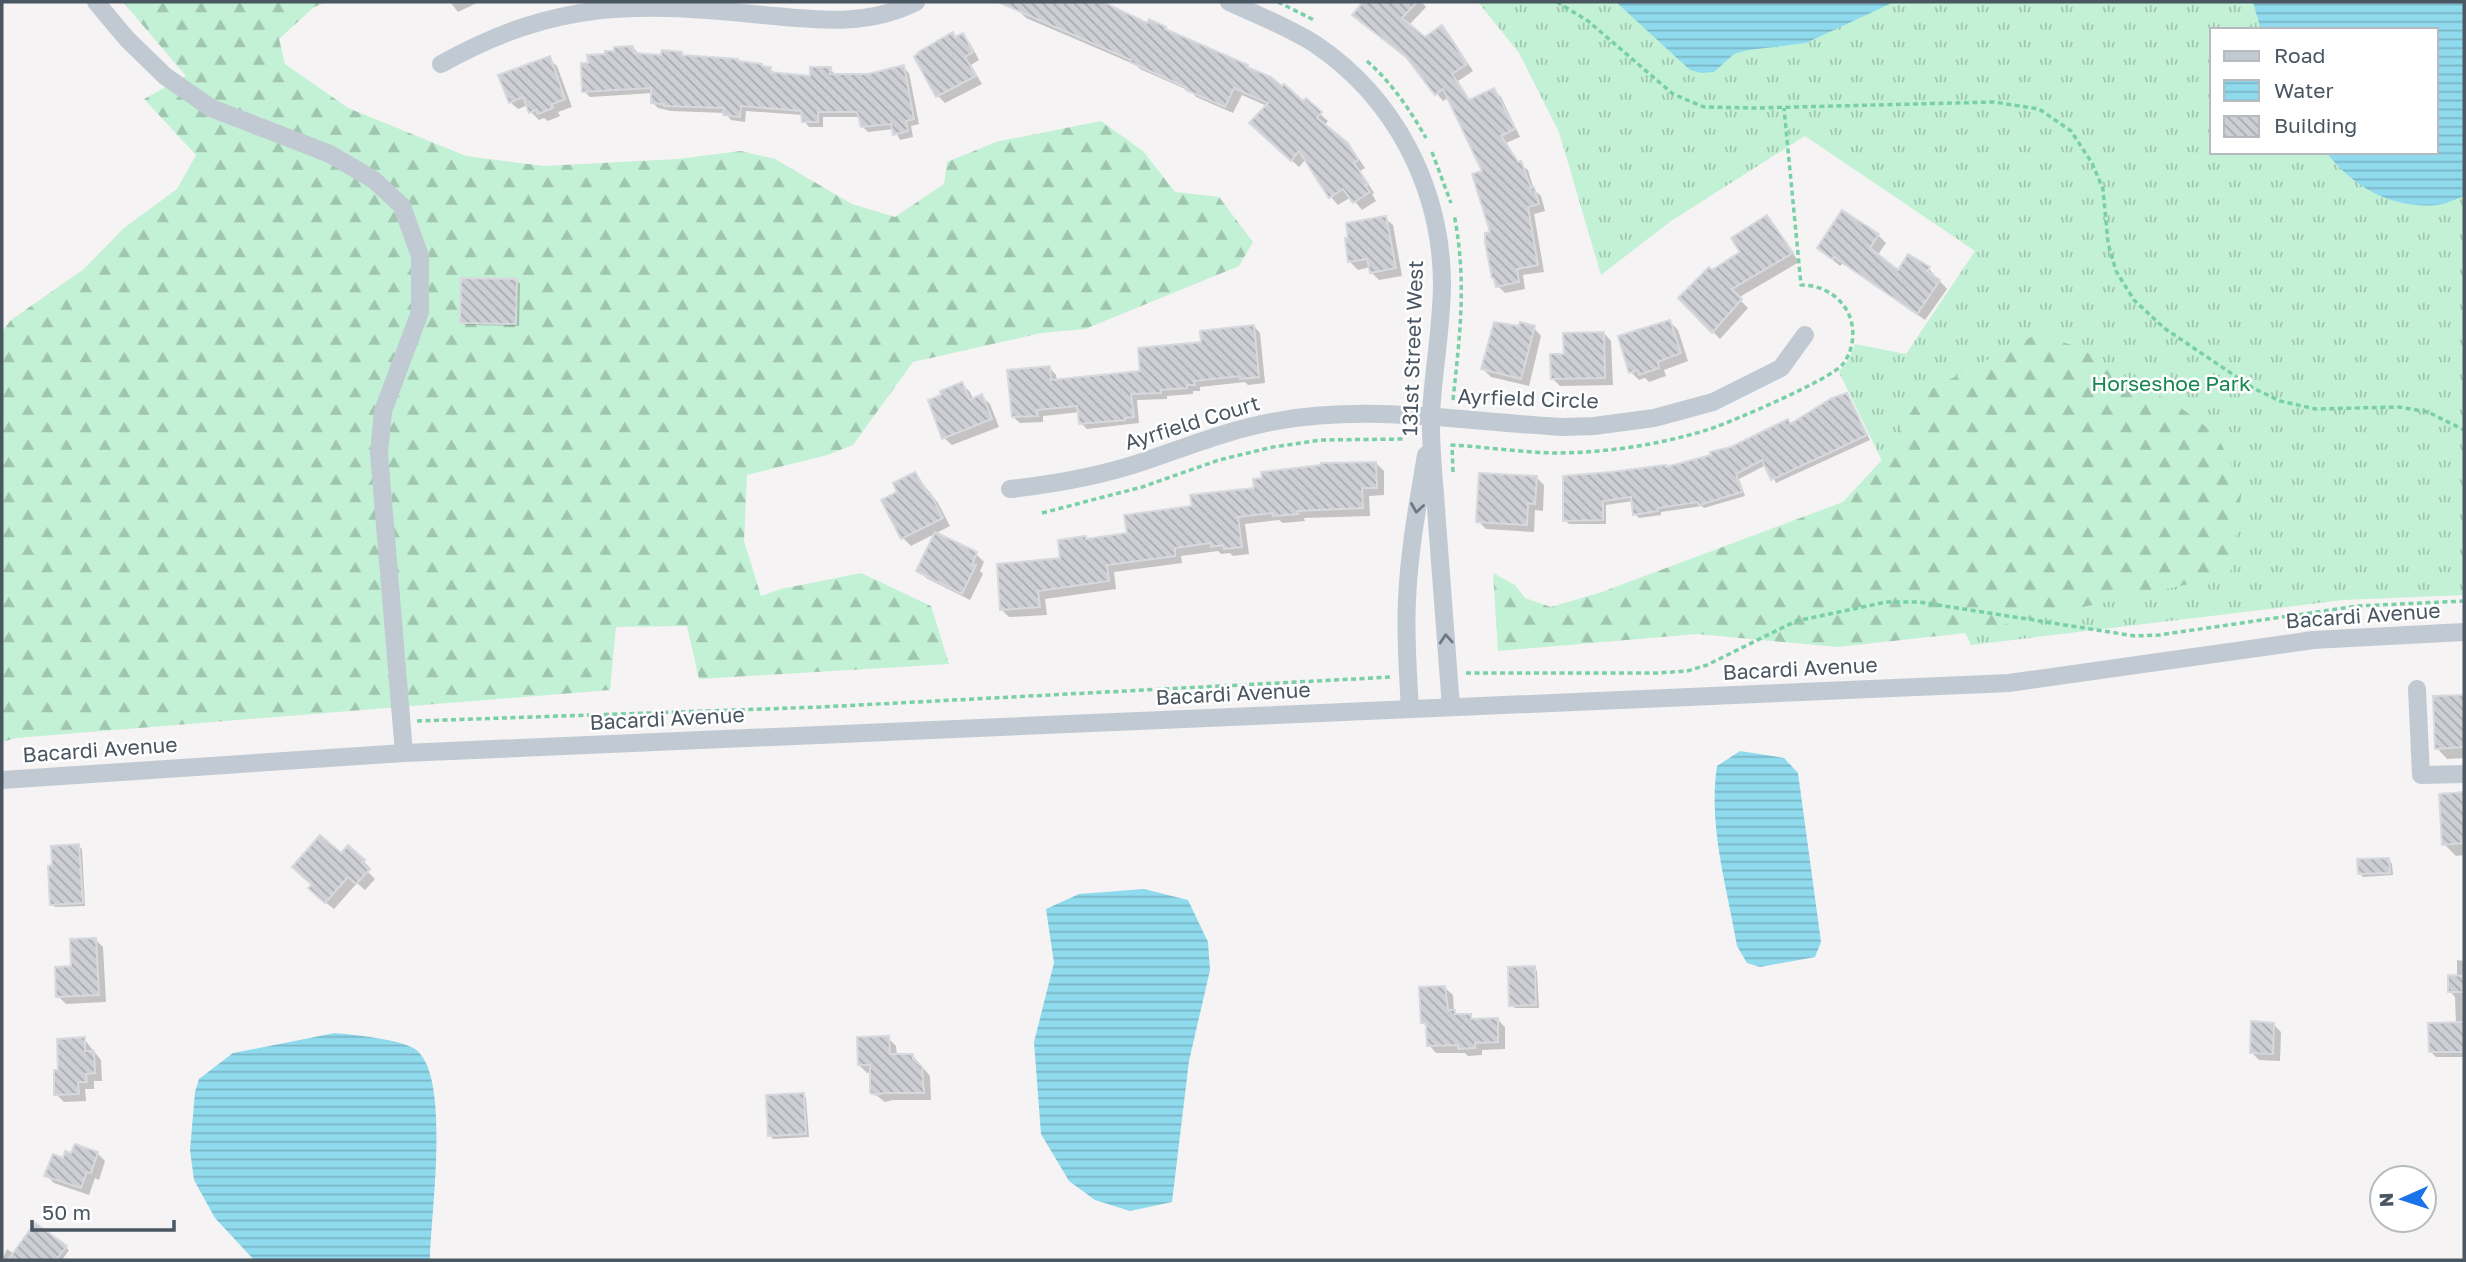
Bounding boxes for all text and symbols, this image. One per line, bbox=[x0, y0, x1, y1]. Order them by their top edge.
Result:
legend bbox=[2210, 28, 2438, 154]
text: Road bbox=[2274, 42, 2325, 68]
text: Water bbox=[2274, 77, 2334, 103]
text: Building bbox=[2274, 112, 2357, 138]
street label: 131st Street West bbox=[1396, 260, 1428, 436]
park label: Horseshoe Park bbox=[2091, 370, 2251, 396]
street label: Ayrfield Circle bbox=[1457, 383, 1599, 413]
street label: Ayrfield Court bbox=[1121, 389, 1262, 455]
one-way arrow bbox=[1410, 502, 1425, 514]
street label: Bacardi Avenue bbox=[2285, 597, 2441, 633]
one-way arrow bbox=[1439, 633, 1454, 644]
street label: Bacardi Avenue bbox=[1722, 651, 1878, 685]
street label: Bacardi Avenue bbox=[1155, 676, 1311, 710]
street label: Bacardi Avenue bbox=[589, 701, 745, 735]
street label: Bacardi Avenue bbox=[22, 731, 178, 767]
north arrow bbox=[2368, 1164, 2438, 1234]
scale bar bbox=[32, 1188, 173, 1232]
text: N bbox=[2374, 1192, 2397, 1208]
text: 50 m bbox=[42, 1199, 91, 1225]

